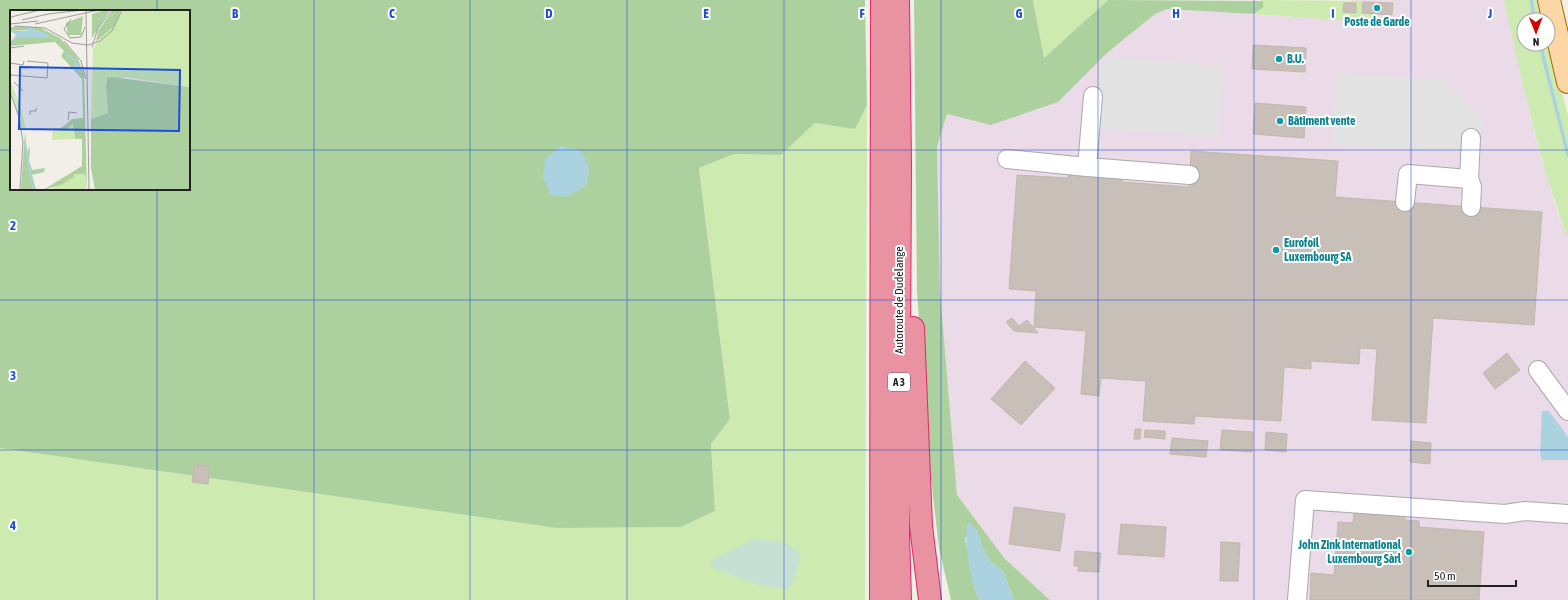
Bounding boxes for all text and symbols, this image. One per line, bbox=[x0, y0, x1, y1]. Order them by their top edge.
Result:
marker: Poste de Garde bbox=[1372, 3, 1382, 13]
text: B bbox=[232, 6, 239, 21]
text: C bbox=[389, 6, 395, 21]
text: D bbox=[545, 6, 553, 21]
text: E bbox=[703, 6, 709, 21]
text: F bbox=[859, 6, 865, 21]
text: G bbox=[1016, 6, 1023, 21]
text: H bbox=[1172, 6, 1180, 21]
text: I bbox=[1331, 6, 1335, 21]
text: J bbox=[1487, 6, 1492, 21]
inset map bbox=[10, 10, 190, 190]
north arrow bbox=[1516, 12, 1556, 52]
place label: Poste de Garde bbox=[1344, 15, 1410, 29]
text: N bbox=[1533, 36, 1540, 48]
place label: B.U. bbox=[1287, 52, 1304, 66]
marker: B.U. bbox=[1274, 54, 1284, 64]
place label: Bâtiment vente bbox=[1288, 114, 1356, 128]
marker: Bâtiment vente bbox=[1275, 116, 1285, 126]
text: 2 bbox=[10, 218, 16, 233]
place label: Eurofoil Luxembourg SA bbox=[1284, 236, 1351, 264]
marker: Eurofoil Luxembourg SA bbox=[1271, 245, 1281, 255]
street label: Autoroute de Dudelange bbox=[892, 246, 906, 354]
text: 3 bbox=[10, 368, 16, 383]
road number: A 3 bbox=[888, 373, 910, 391]
text: 4 bbox=[9, 518, 16, 533]
place label: John Zink International Luxembourg Sàrl bbox=[1297, 538, 1402, 566]
marker: John Zink International Luxembourg Sàrl bbox=[1404, 547, 1414, 557]
scale bar bbox=[1428, 562, 1516, 588]
text: 50 m bbox=[1434, 569, 1456, 583]

